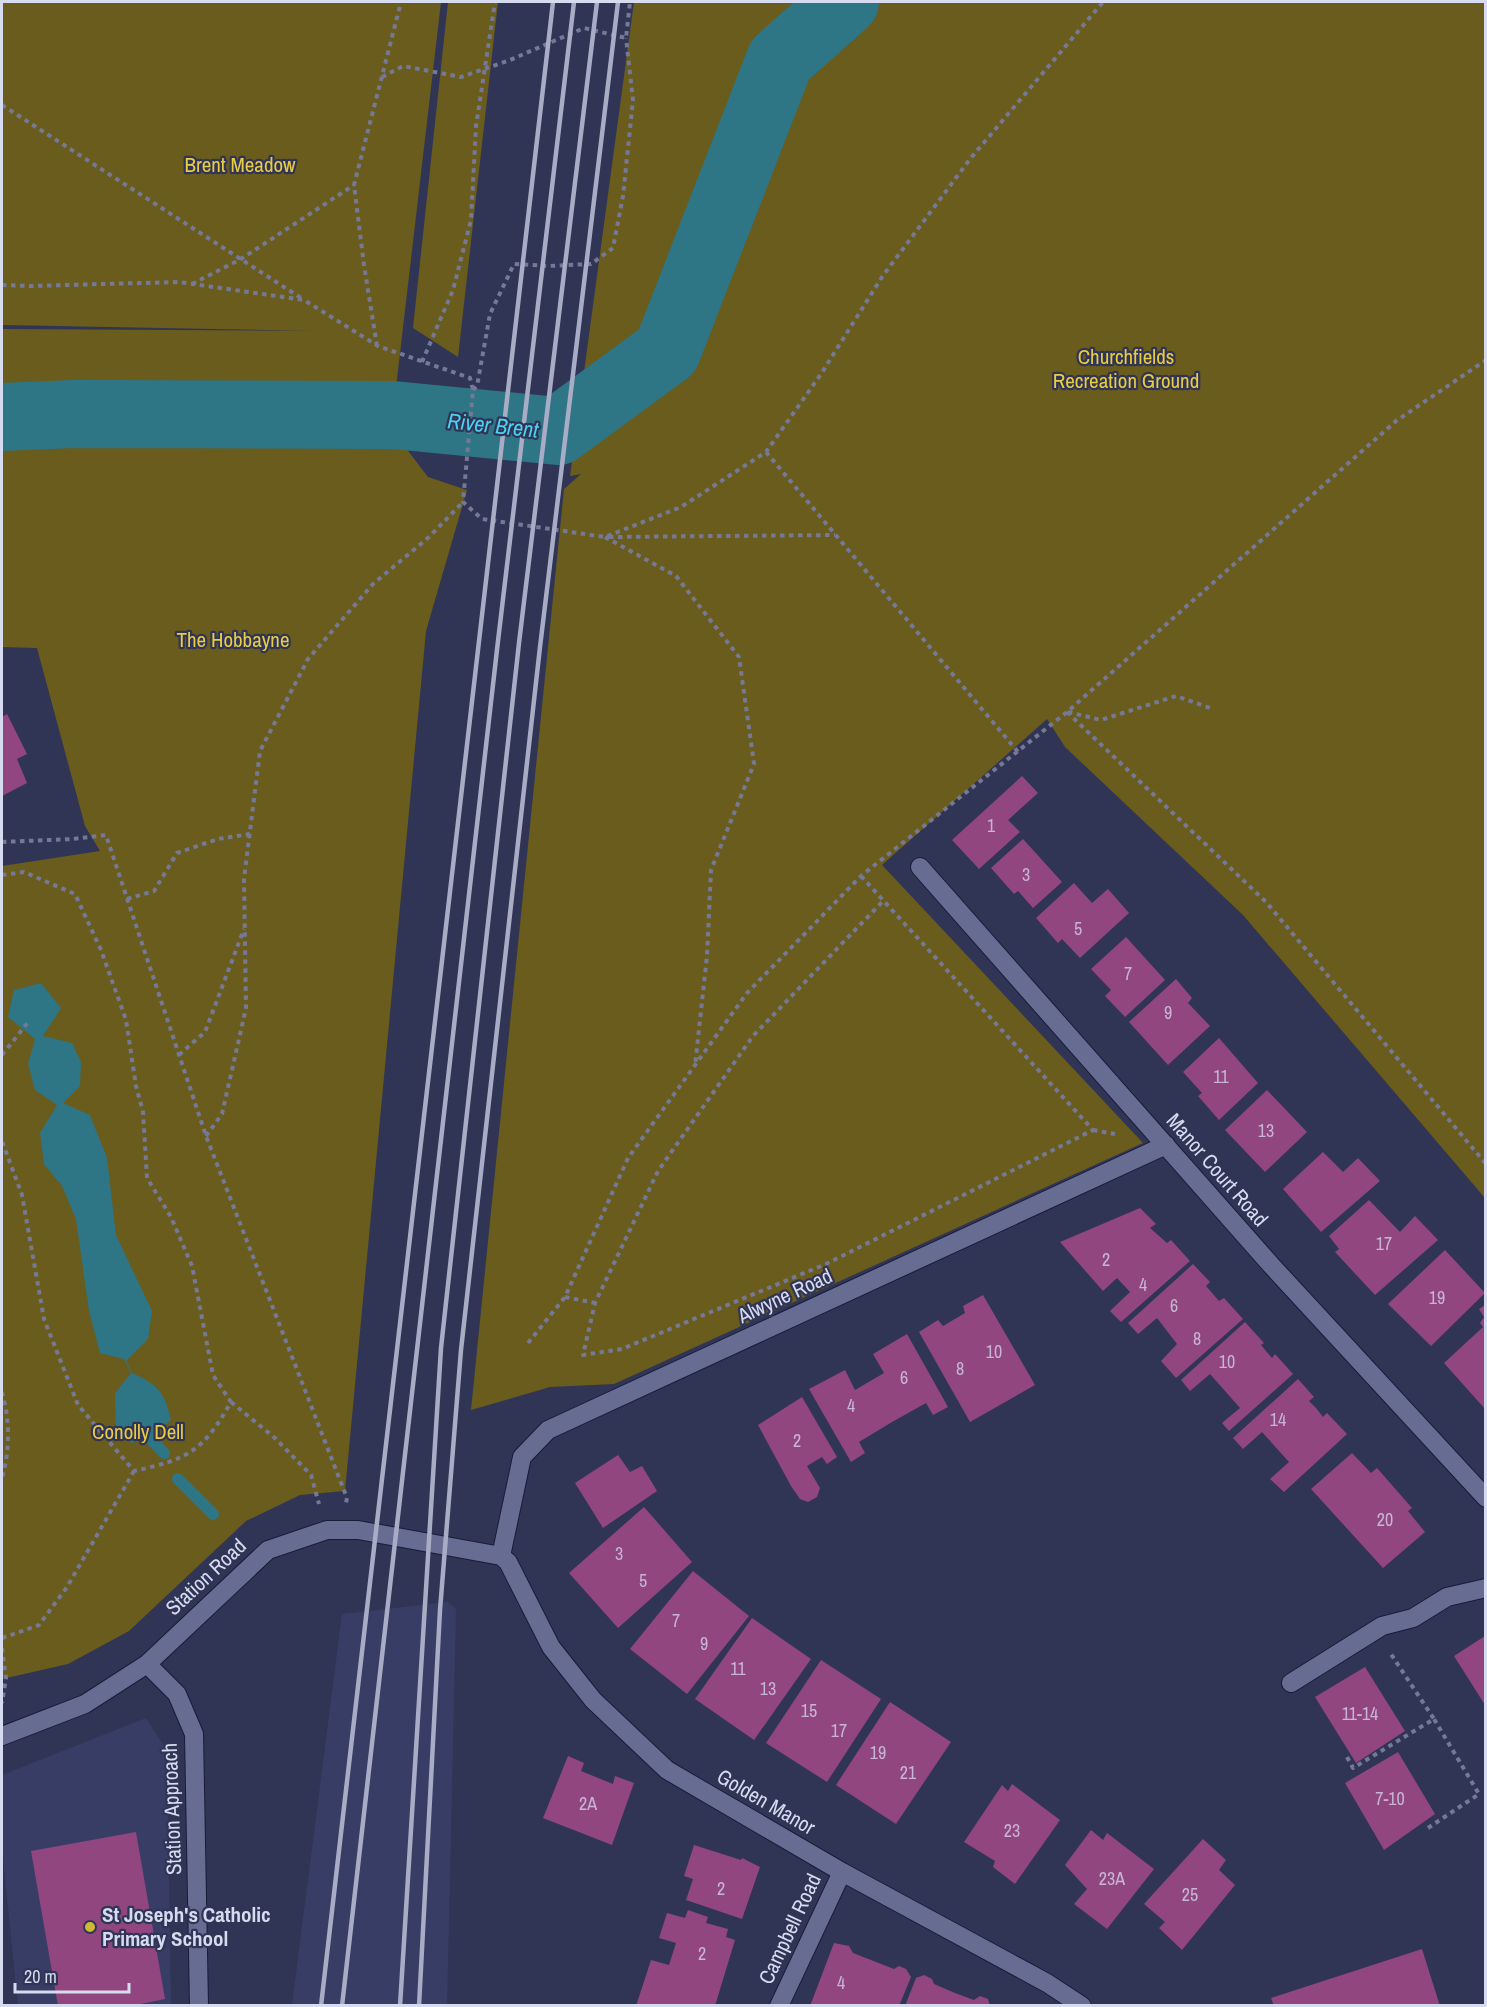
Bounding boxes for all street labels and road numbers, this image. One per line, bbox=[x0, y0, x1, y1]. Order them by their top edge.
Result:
street label: Manor Court Road bbox=[1160, 1107, 1275, 1233]
street label: Alwyne Road bbox=[732, 1261, 837, 1331]
street label: Station Road bbox=[159, 1532, 252, 1622]
street label: Station Approach bbox=[155, 1742, 188, 1876]
street label: Golden Manor bbox=[712, 1762, 821, 1842]
street label: Campbell Road bbox=[751, 1869, 828, 1989]

